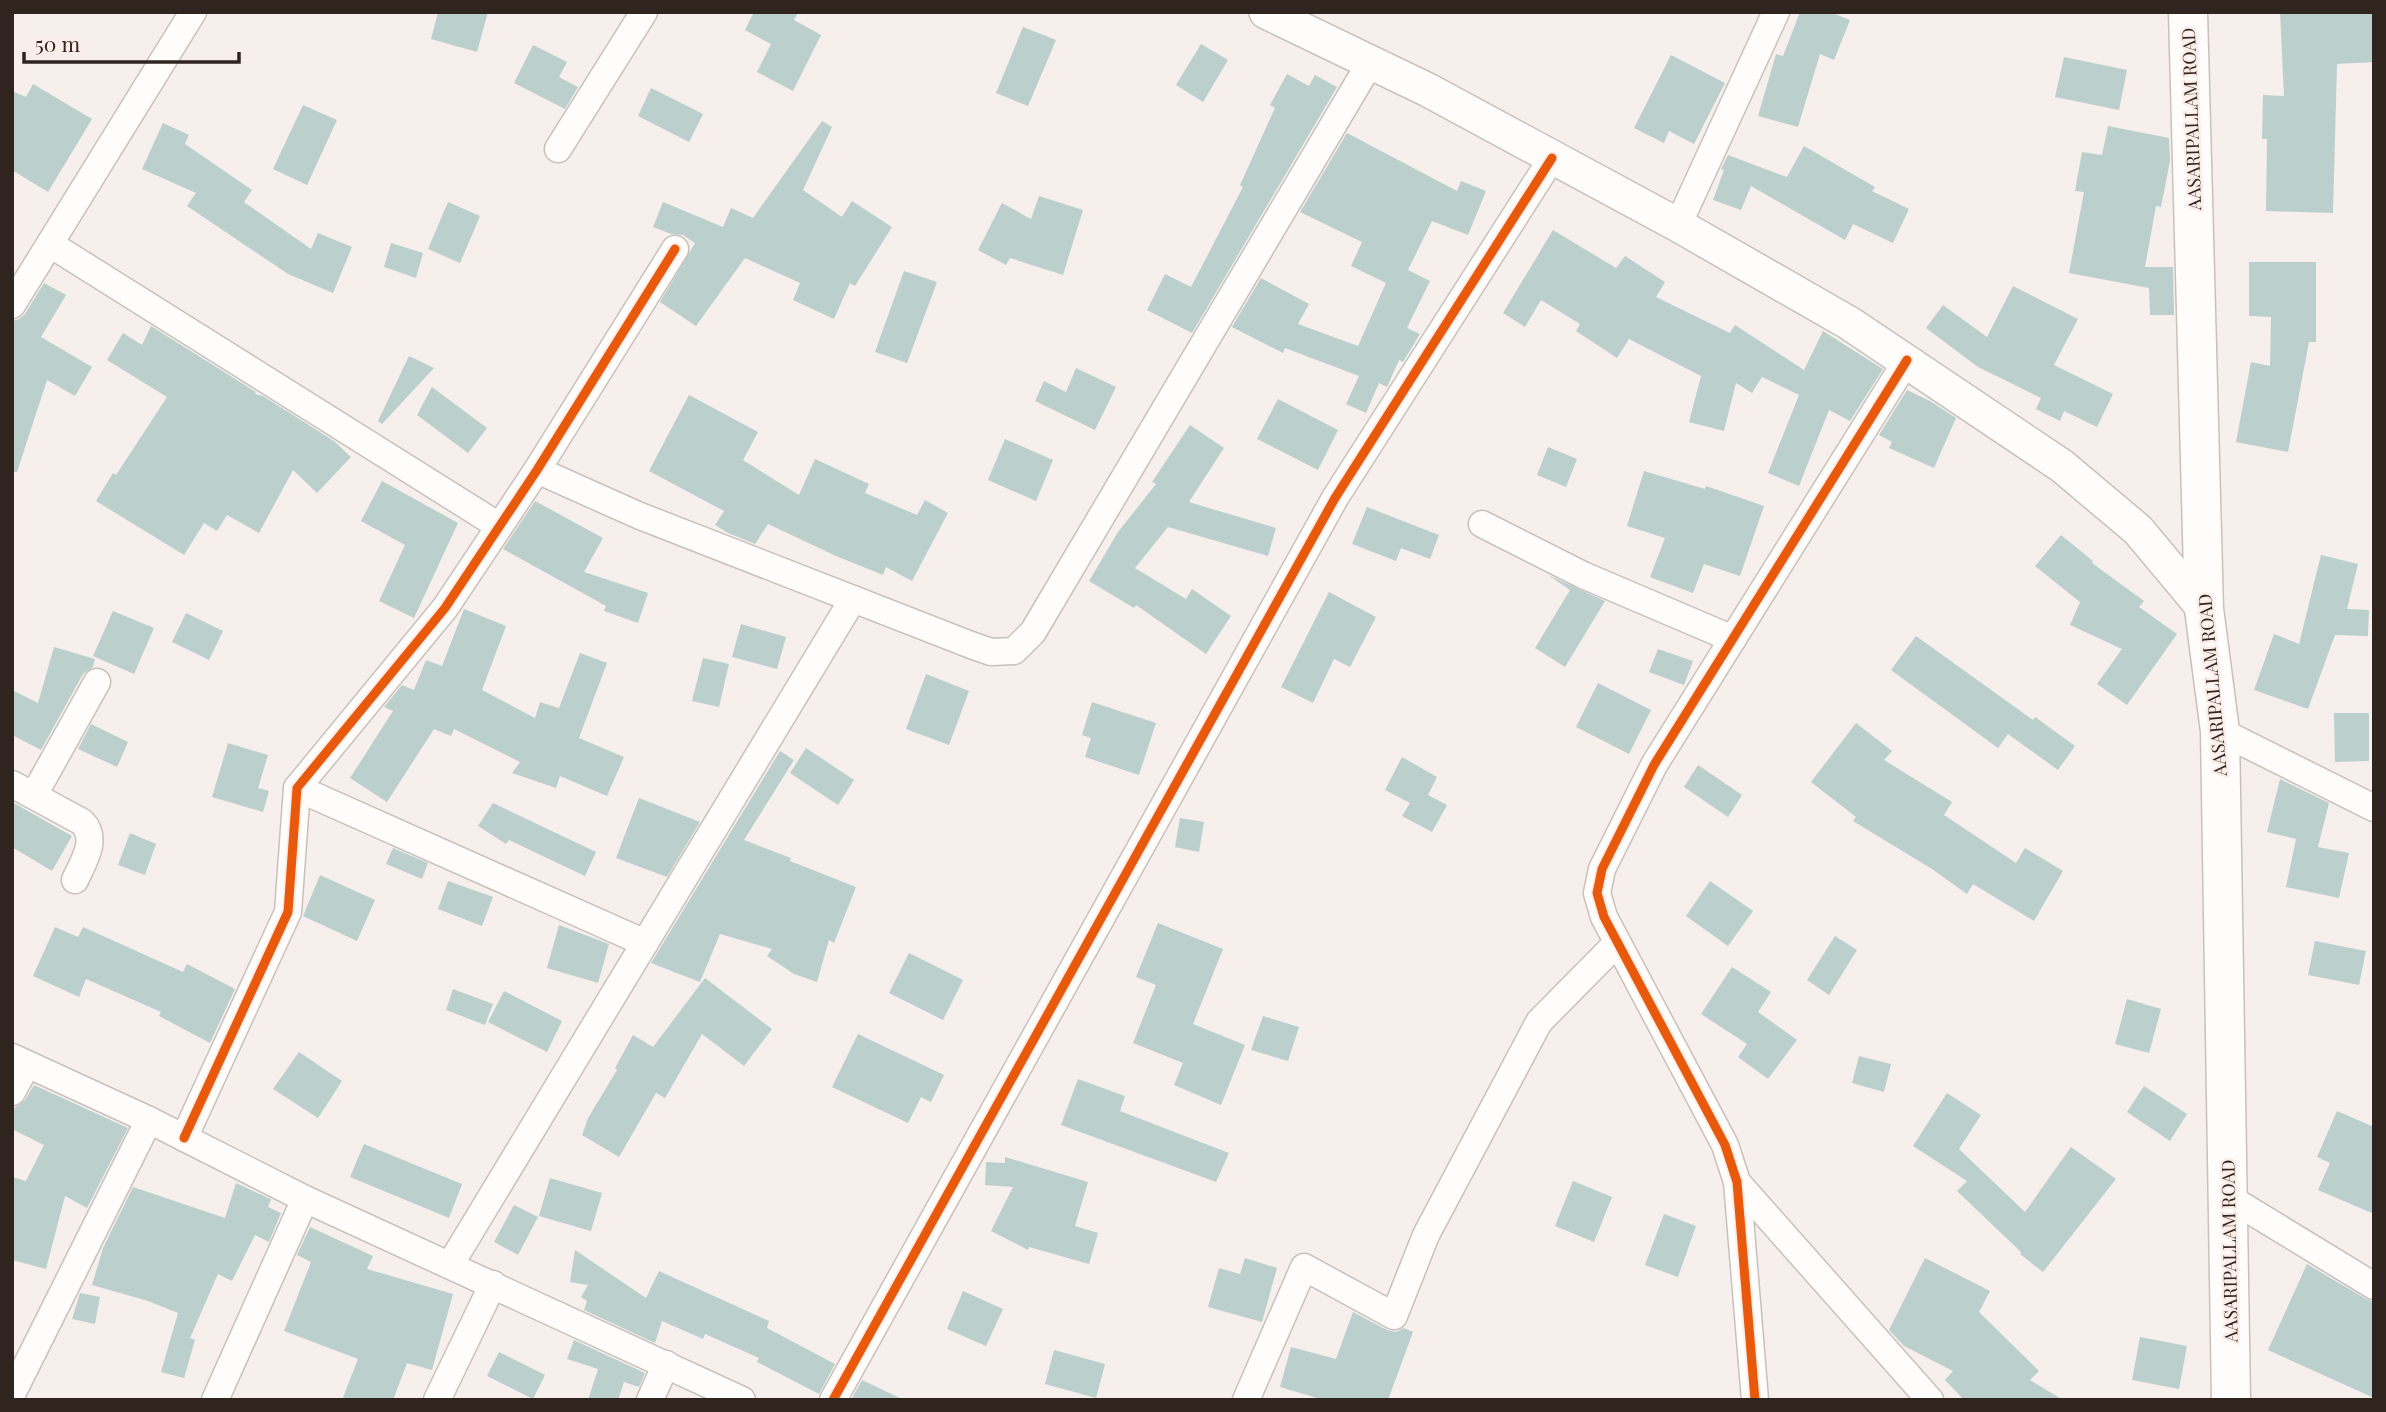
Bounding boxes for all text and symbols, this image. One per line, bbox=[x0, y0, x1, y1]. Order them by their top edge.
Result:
scale bar bbox=[24, 21, 240, 65]
street label: AASARIPALLAM ROAD bbox=[2176, 27, 2206, 212]
text: 50 m bbox=[35, 29, 81, 57]
street label: AASARIPALLAM ROAD bbox=[2192, 593, 2232, 778]
street label: AASARIPALLAM ROAD bbox=[2215, 1159, 2243, 1344]

